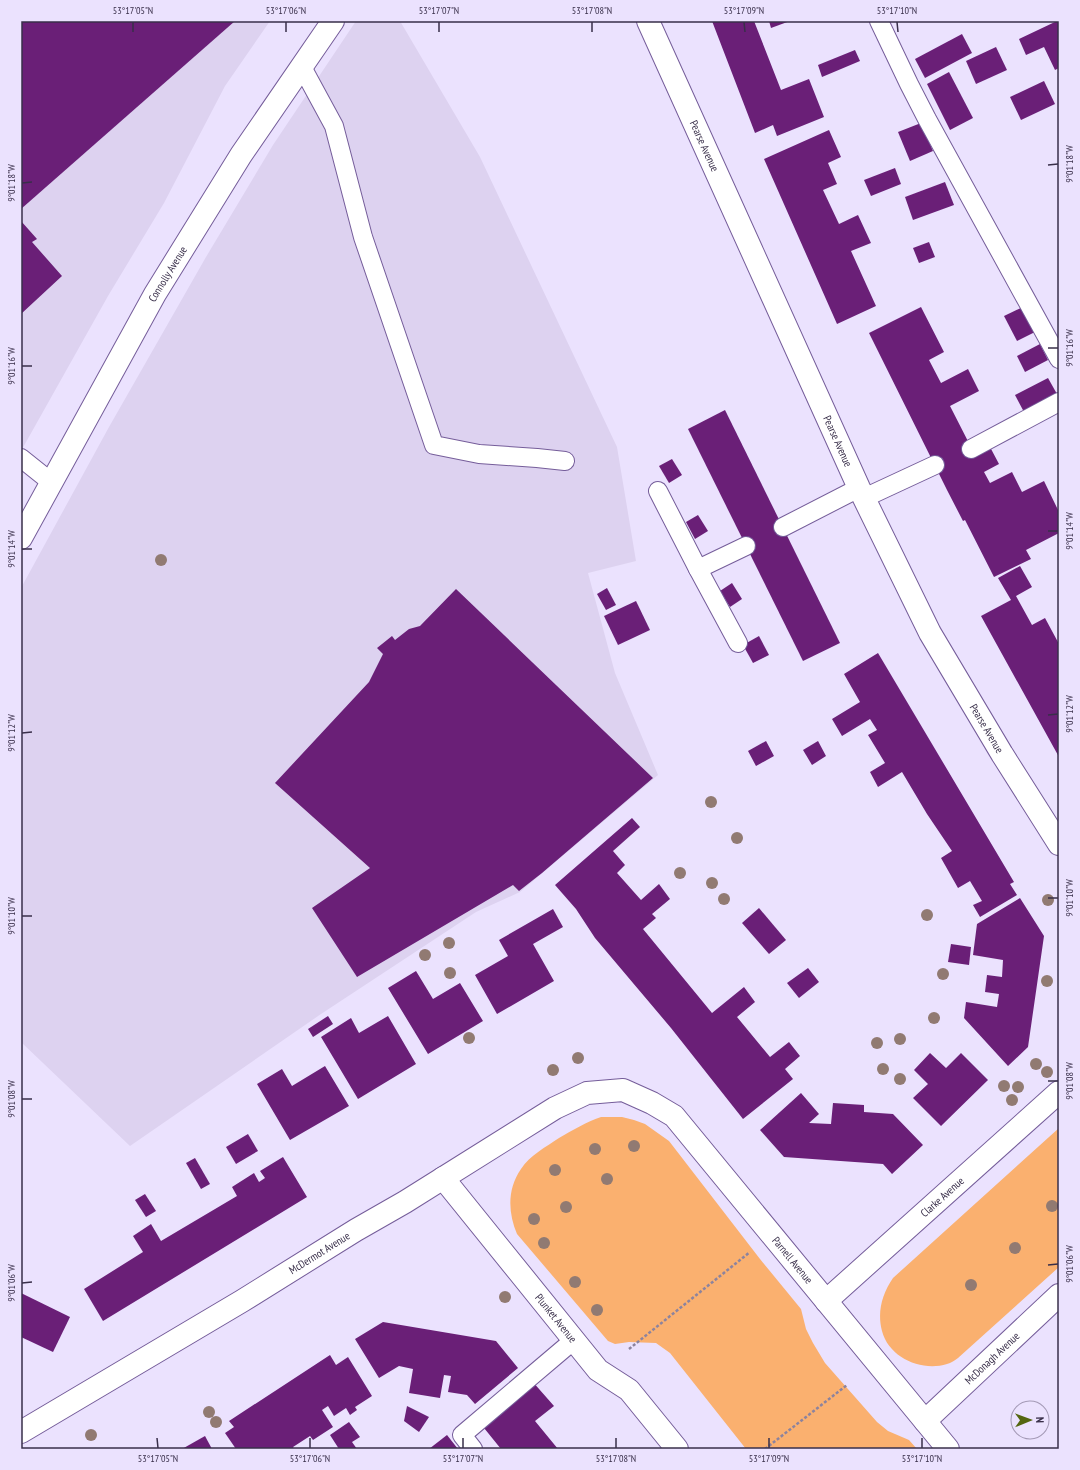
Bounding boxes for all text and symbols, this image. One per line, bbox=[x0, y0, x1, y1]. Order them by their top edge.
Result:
text: 53°17'05"N bbox=[113, 4, 153, 17]
text: 53°17'06"N bbox=[266, 4, 306, 17]
text: 53°17'07"N bbox=[419, 4, 459, 17]
text: 53°17'08"N bbox=[572, 4, 612, 17]
text: 53°17'09"N bbox=[724, 4, 764, 17]
text: 53°17'10"N bbox=[877, 4, 917, 17]
street label: Pearse Avenue bbox=[687, 118, 722, 174]
text: 9°01'18"W bbox=[1063, 145, 1076, 183]
text: 9°01'18"W bbox=[5, 164, 18, 202]
street label: Connolly Avenue bbox=[145, 243, 190, 304]
text: 9°01'16"W bbox=[1063, 329, 1076, 367]
text: 9°01'16"W bbox=[5, 347, 18, 385]
street label: Pearse Avenue bbox=[820, 413, 856, 469]
text: 9°01'14"W bbox=[1063, 512, 1076, 550]
text: 9°01'14"W bbox=[5, 530, 18, 568]
text: 9°01'12"W bbox=[1063, 695, 1076, 733]
street label: Pearse Avenue bbox=[967, 701, 1007, 756]
text: 9°01'12"W bbox=[5, 714, 18, 752]
text: 9°01'10"W bbox=[1063, 879, 1076, 917]
text: 9°01'10"W bbox=[5, 897, 18, 935]
text: 9°01'08"W bbox=[1063, 1062, 1076, 1100]
text: 9°01'08"W bbox=[5, 1080, 18, 1118]
street label: Clarke Avenue bbox=[917, 1173, 967, 1220]
street label: McDermot Avenue bbox=[286, 1228, 353, 1277]
street label: Parnell Avenue bbox=[769, 1234, 816, 1287]
text: 9°01'06"W bbox=[1063, 1245, 1076, 1283]
text: 9°01'06"W bbox=[5, 1264, 18, 1302]
street label: Plunket Avenue bbox=[532, 1291, 580, 1346]
street label: McDonagh Avenue bbox=[962, 1329, 1023, 1387]
north arrow bbox=[1010, 1400, 1050, 1440]
text: N bbox=[1033, 1417, 1047, 1423]
text: 53°17'05"N bbox=[138, 1452, 178, 1465]
text: 53°17'06"N bbox=[290, 1452, 330, 1465]
text: 53°17'07"N bbox=[443, 1452, 483, 1465]
text: 53°17'08"N bbox=[596, 1452, 636, 1465]
text: 53°17'09"N bbox=[749, 1452, 789, 1465]
text: 53°17'10"N bbox=[902, 1452, 942, 1465]

